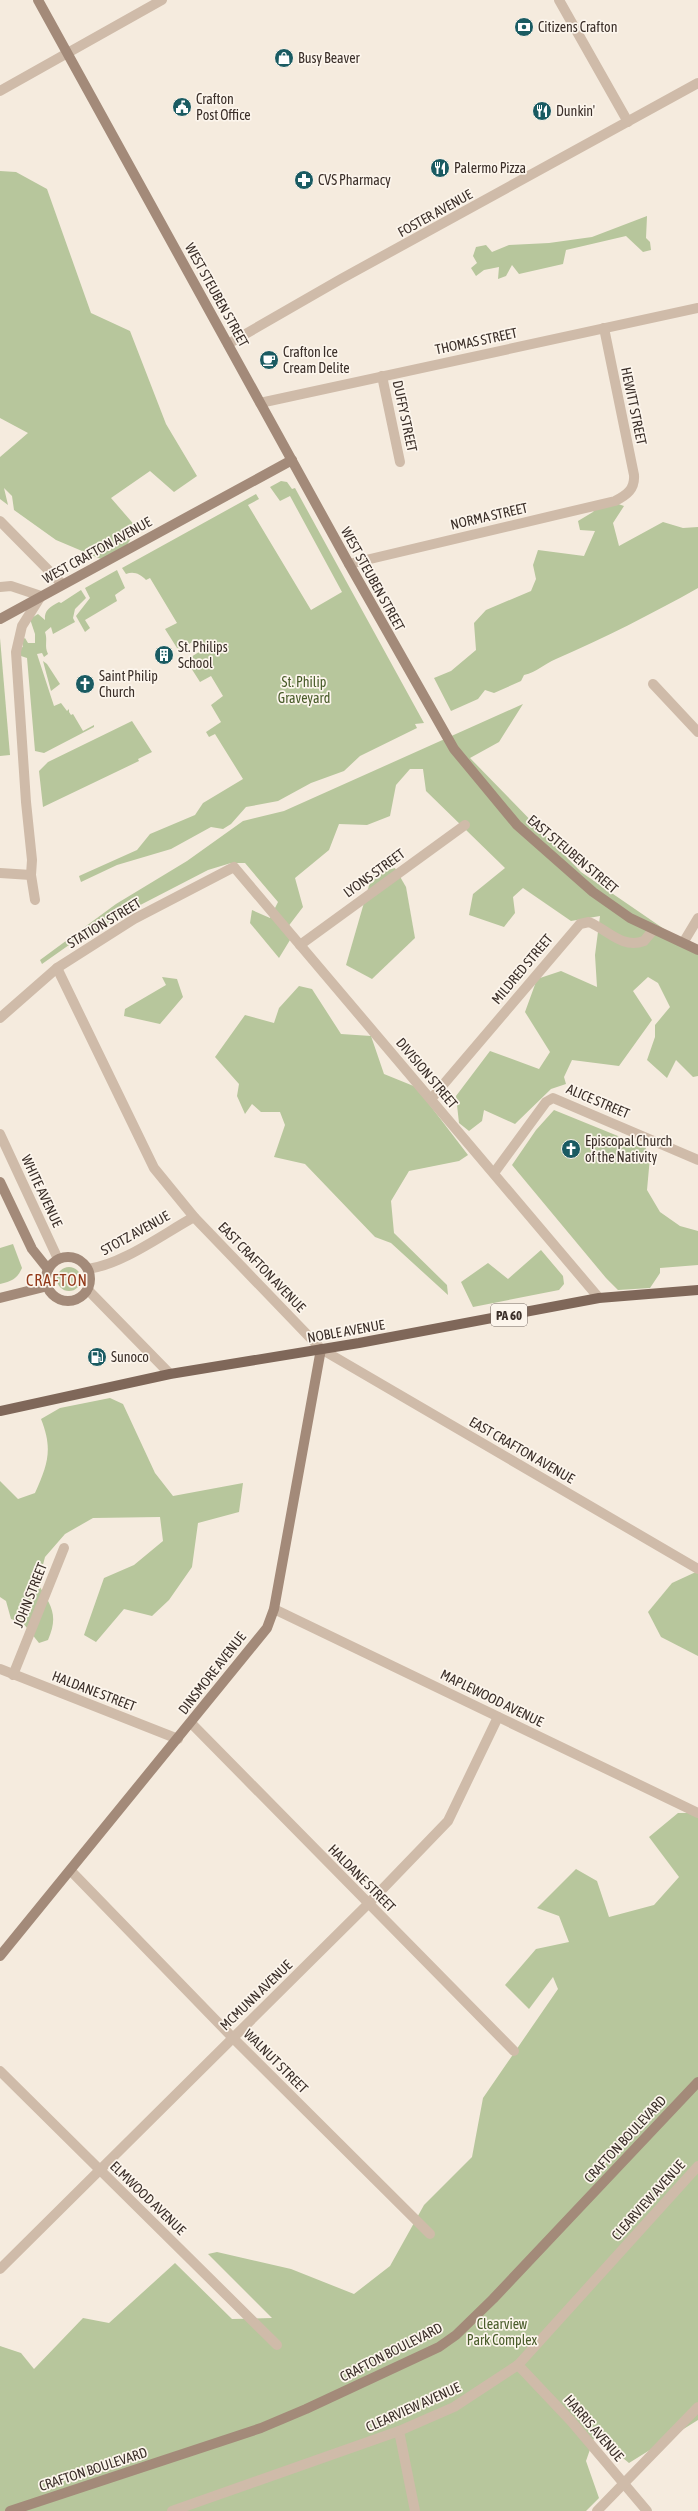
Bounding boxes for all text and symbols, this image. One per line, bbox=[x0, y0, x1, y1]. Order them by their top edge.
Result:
bank icon: Citizens Crafton bbox=[513, 16, 535, 38]
place label: Citizens Crafton bbox=[538, 19, 617, 35]
shop icon: Busy Beaver bbox=[273, 47, 295, 69]
place label: Busy Beaver bbox=[298, 50, 361, 66]
place label: Crafton Post Office bbox=[196, 91, 251, 123]
public building icon: Crafton Post Office bbox=[171, 96, 193, 118]
restaurant icon: Dunkin' bbox=[531, 100, 553, 122]
place label: Dunkin' bbox=[556, 103, 595, 119]
restaurant icon: Palermo Pizza bbox=[429, 157, 451, 179]
place label: Palermo Pizza bbox=[454, 160, 526, 176]
pharmacy icon: CVS Pharmacy bbox=[293, 169, 315, 191]
place label: CVS Pharmacy bbox=[318, 172, 391, 188]
street label: FOSTER AVENUE bbox=[395, 186, 475, 240]
street label: WEST STEUBEN STREET bbox=[182, 240, 252, 350]
street label: THOMAS STREET bbox=[433, 324, 519, 358]
place label: Crafton Ice Cream Delite bbox=[283, 344, 350, 376]
cafe icon: Crafton Ice Cream Delite bbox=[258, 349, 280, 371]
street label: HEWITT STREET bbox=[618, 366, 650, 446]
street label: DUFFY STREET bbox=[390, 379, 420, 453]
street label: NORMA STREET bbox=[449, 499, 529, 533]
street label: WEST CRAFTON AVENUE bbox=[40, 513, 154, 587]
street label: WEST STEUBEN STREET bbox=[338, 524, 408, 634]
place label: St. Philips School bbox=[178, 639, 228, 671]
building icon: St. Philips School bbox=[153, 644, 175, 666]
place label: Saint Philip Church bbox=[99, 668, 158, 700]
church icon: Saint Philip Church bbox=[74, 673, 96, 695]
park label: St. Philip Graveyard bbox=[278, 674, 330, 706]
street label: EAST STEUBEN STREET bbox=[525, 812, 621, 896]
street label: LYONS STREET bbox=[340, 845, 408, 901]
street label: STATION STREET bbox=[64, 895, 144, 951]
street label: MILDRED STREET bbox=[488, 931, 556, 1007]
street label: DIVISION STREET bbox=[393, 1035, 461, 1111]
street label: ALICE STREET bbox=[564, 1081, 632, 1121]
place label: Episcopal Church of the Nativity bbox=[585, 1133, 672, 1165]
church icon: Episcopal Church of the Nativity bbox=[560, 1138, 582, 1160]
street label: WHITE AVENUE bbox=[18, 1152, 66, 1230]
street label: STOTZ AVENUE bbox=[98, 1208, 172, 1258]
street label: EAST CRAFTON AVENUE bbox=[215, 1219, 309, 1315]
district label: CRAFTON bbox=[26, 1271, 88, 1289]
road number: PA 60 bbox=[491, 1304, 527, 1326]
street label: NOBLE AVENUE bbox=[306, 1316, 386, 1346]
fuel station icon: Sunoco bbox=[86, 1346, 108, 1368]
place label: Sunoco bbox=[111, 1349, 149, 1365]
street label: EAST CRAFTON AVENUE bbox=[467, 1413, 577, 1487]
street label: JOHN STREET bbox=[10, 1560, 50, 1630]
street label: DINSMORE AVENUE bbox=[175, 1629, 249, 1717]
street label: MAPLEWOOD AVENUE bbox=[438, 1666, 546, 1730]
street label: HALDANE STREET bbox=[50, 1668, 138, 1714]
street label: HALDANE STREET bbox=[325, 1841, 399, 1915]
street label: MCMUNN AVENUE bbox=[217, 1957, 295, 2033]
street label: WALNUT STREET bbox=[241, 2026, 311, 2096]
street label: CRAFTON BOULEVARD bbox=[581, 2092, 669, 2186]
street label: CLEARVIEW AVENUE bbox=[608, 2157, 688, 2243]
street label: ELMWOOD AVENUE bbox=[107, 2158, 189, 2238]
park label: Clearview Park Complex bbox=[467, 2316, 538, 2348]
street label: CRAFTON BOULEVARD bbox=[337, 2319, 445, 2385]
street label: CLEARVIEW AVENUE bbox=[363, 2379, 463, 2435]
street label: HARRIS AVENUE bbox=[561, 2392, 627, 2464]
street label: CRAFTON BOULEVARD bbox=[37, 2444, 149, 2494]

